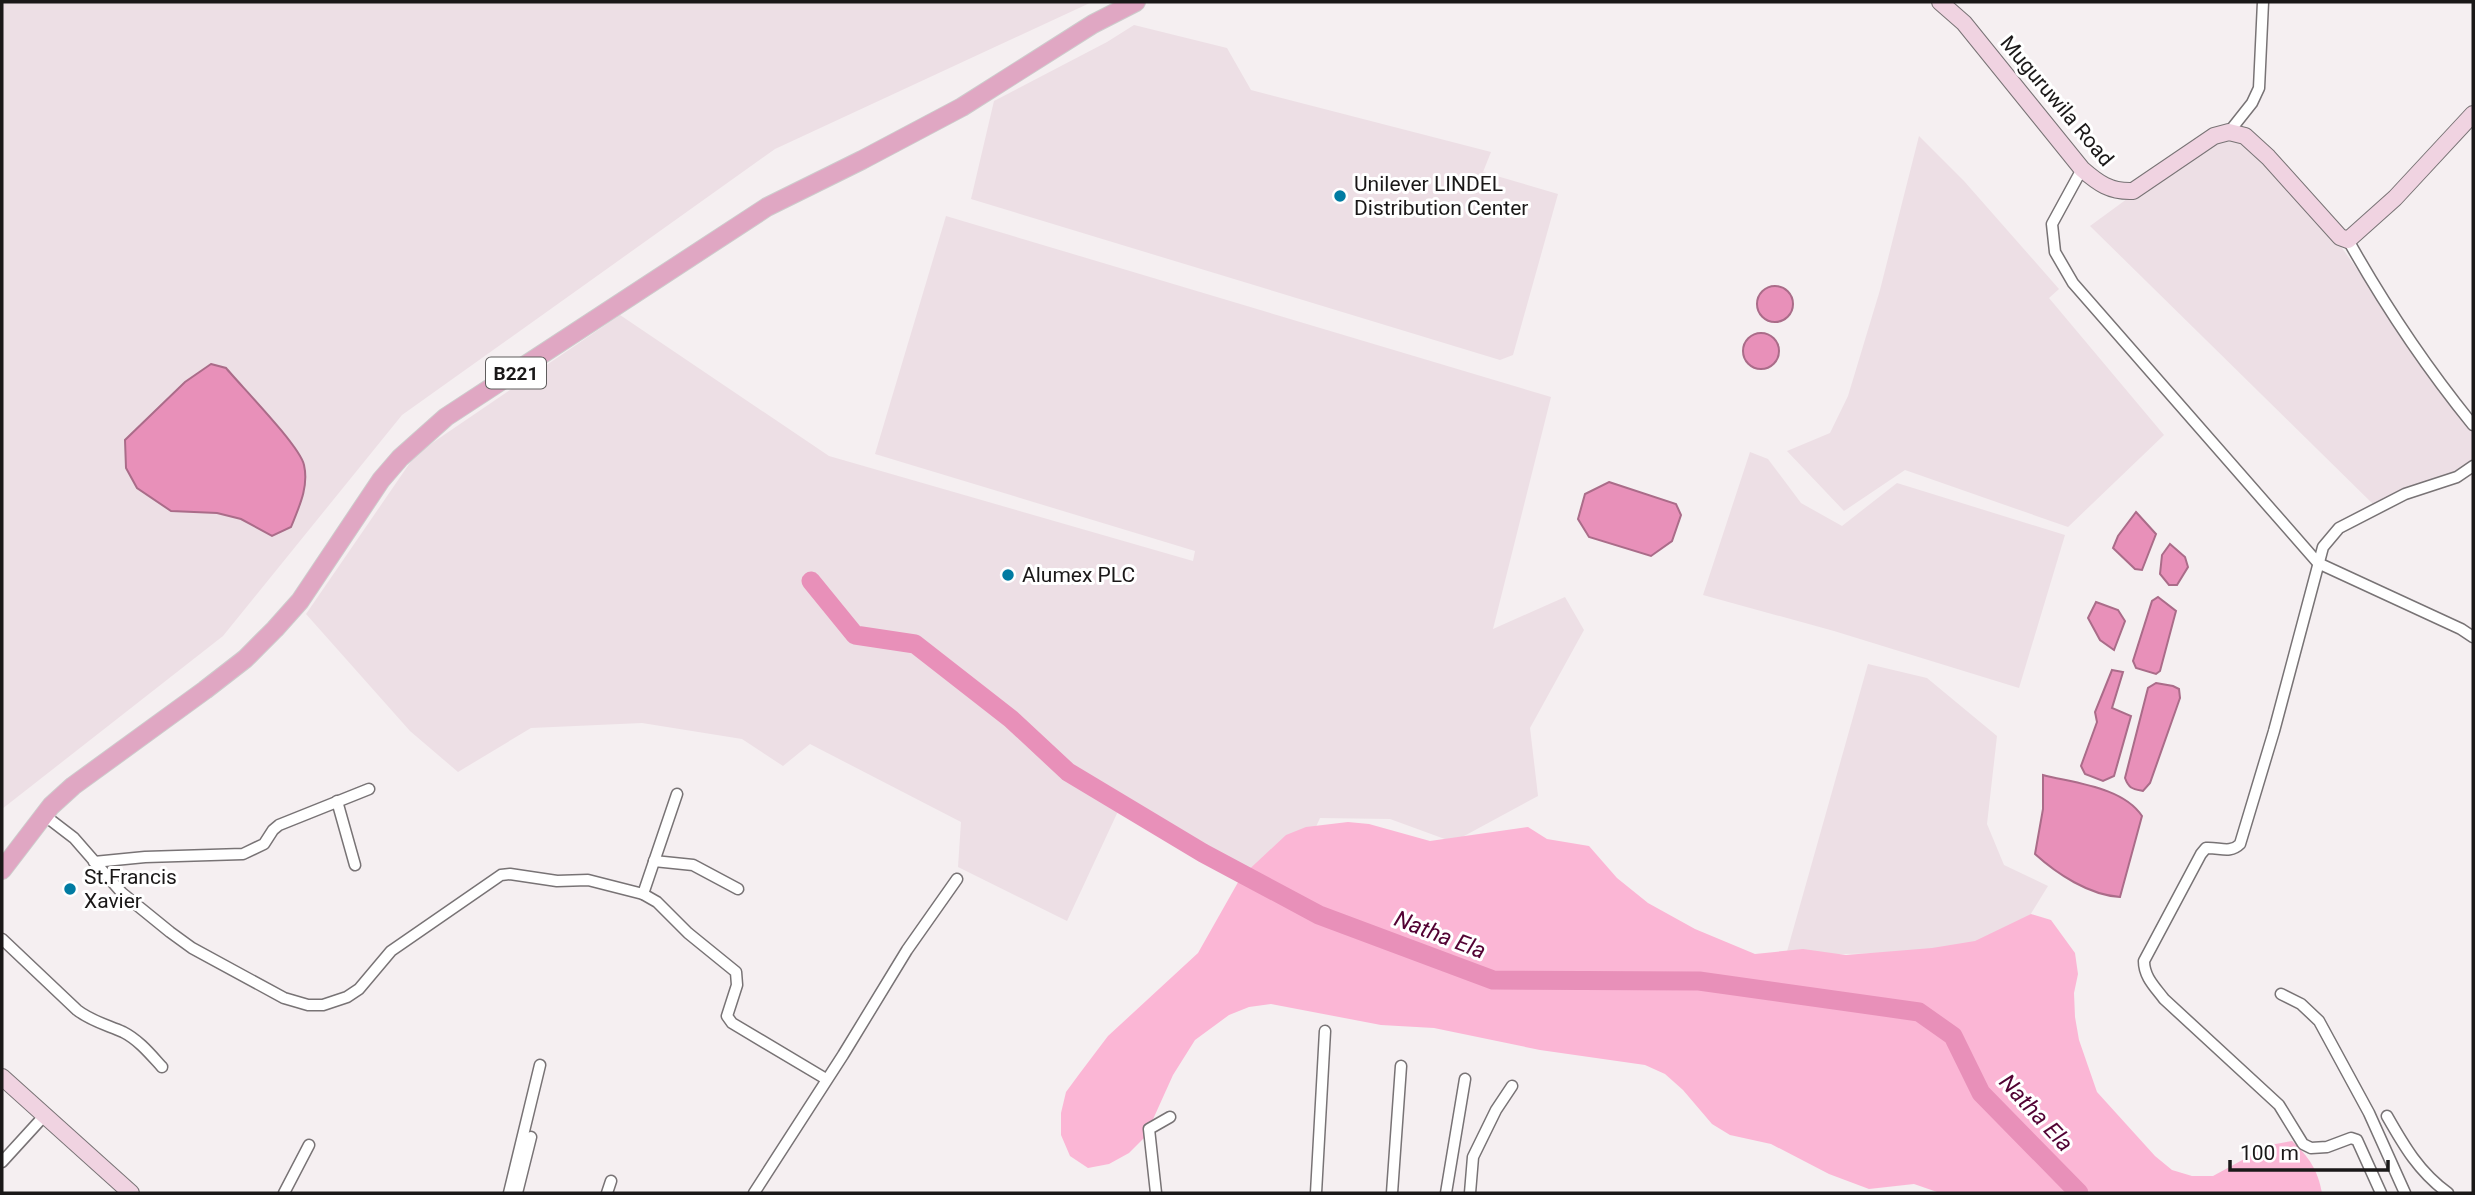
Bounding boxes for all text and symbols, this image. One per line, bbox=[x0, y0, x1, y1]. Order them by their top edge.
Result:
street label: Muguruwila Road bbox=[1995, 31, 2119, 171]
place label: Unilever LINDEL Distribution Center bbox=[1354, 172, 1528, 220]
marker: Unilever LINDEL Distribution Center bbox=[1332, 188, 1348, 204]
road number: B221 bbox=[486, 358, 546, 388]
place label: Alumex PLC bbox=[1022, 563, 1135, 587]
marker: Alumex PLC bbox=[1000, 567, 1016, 583]
place label: St.Francis Xavier bbox=[84, 865, 177, 913]
marker: St.Francis Xavier bbox=[62, 881, 78, 897]
water label: Natha Ela bbox=[1390, 905, 1490, 965]
water label: Natha Ela bbox=[1993, 1069, 2079, 1157]
scale bar bbox=[2230, 1128, 2388, 1172]
text: 100 m bbox=[2240, 1141, 2299, 1165]

